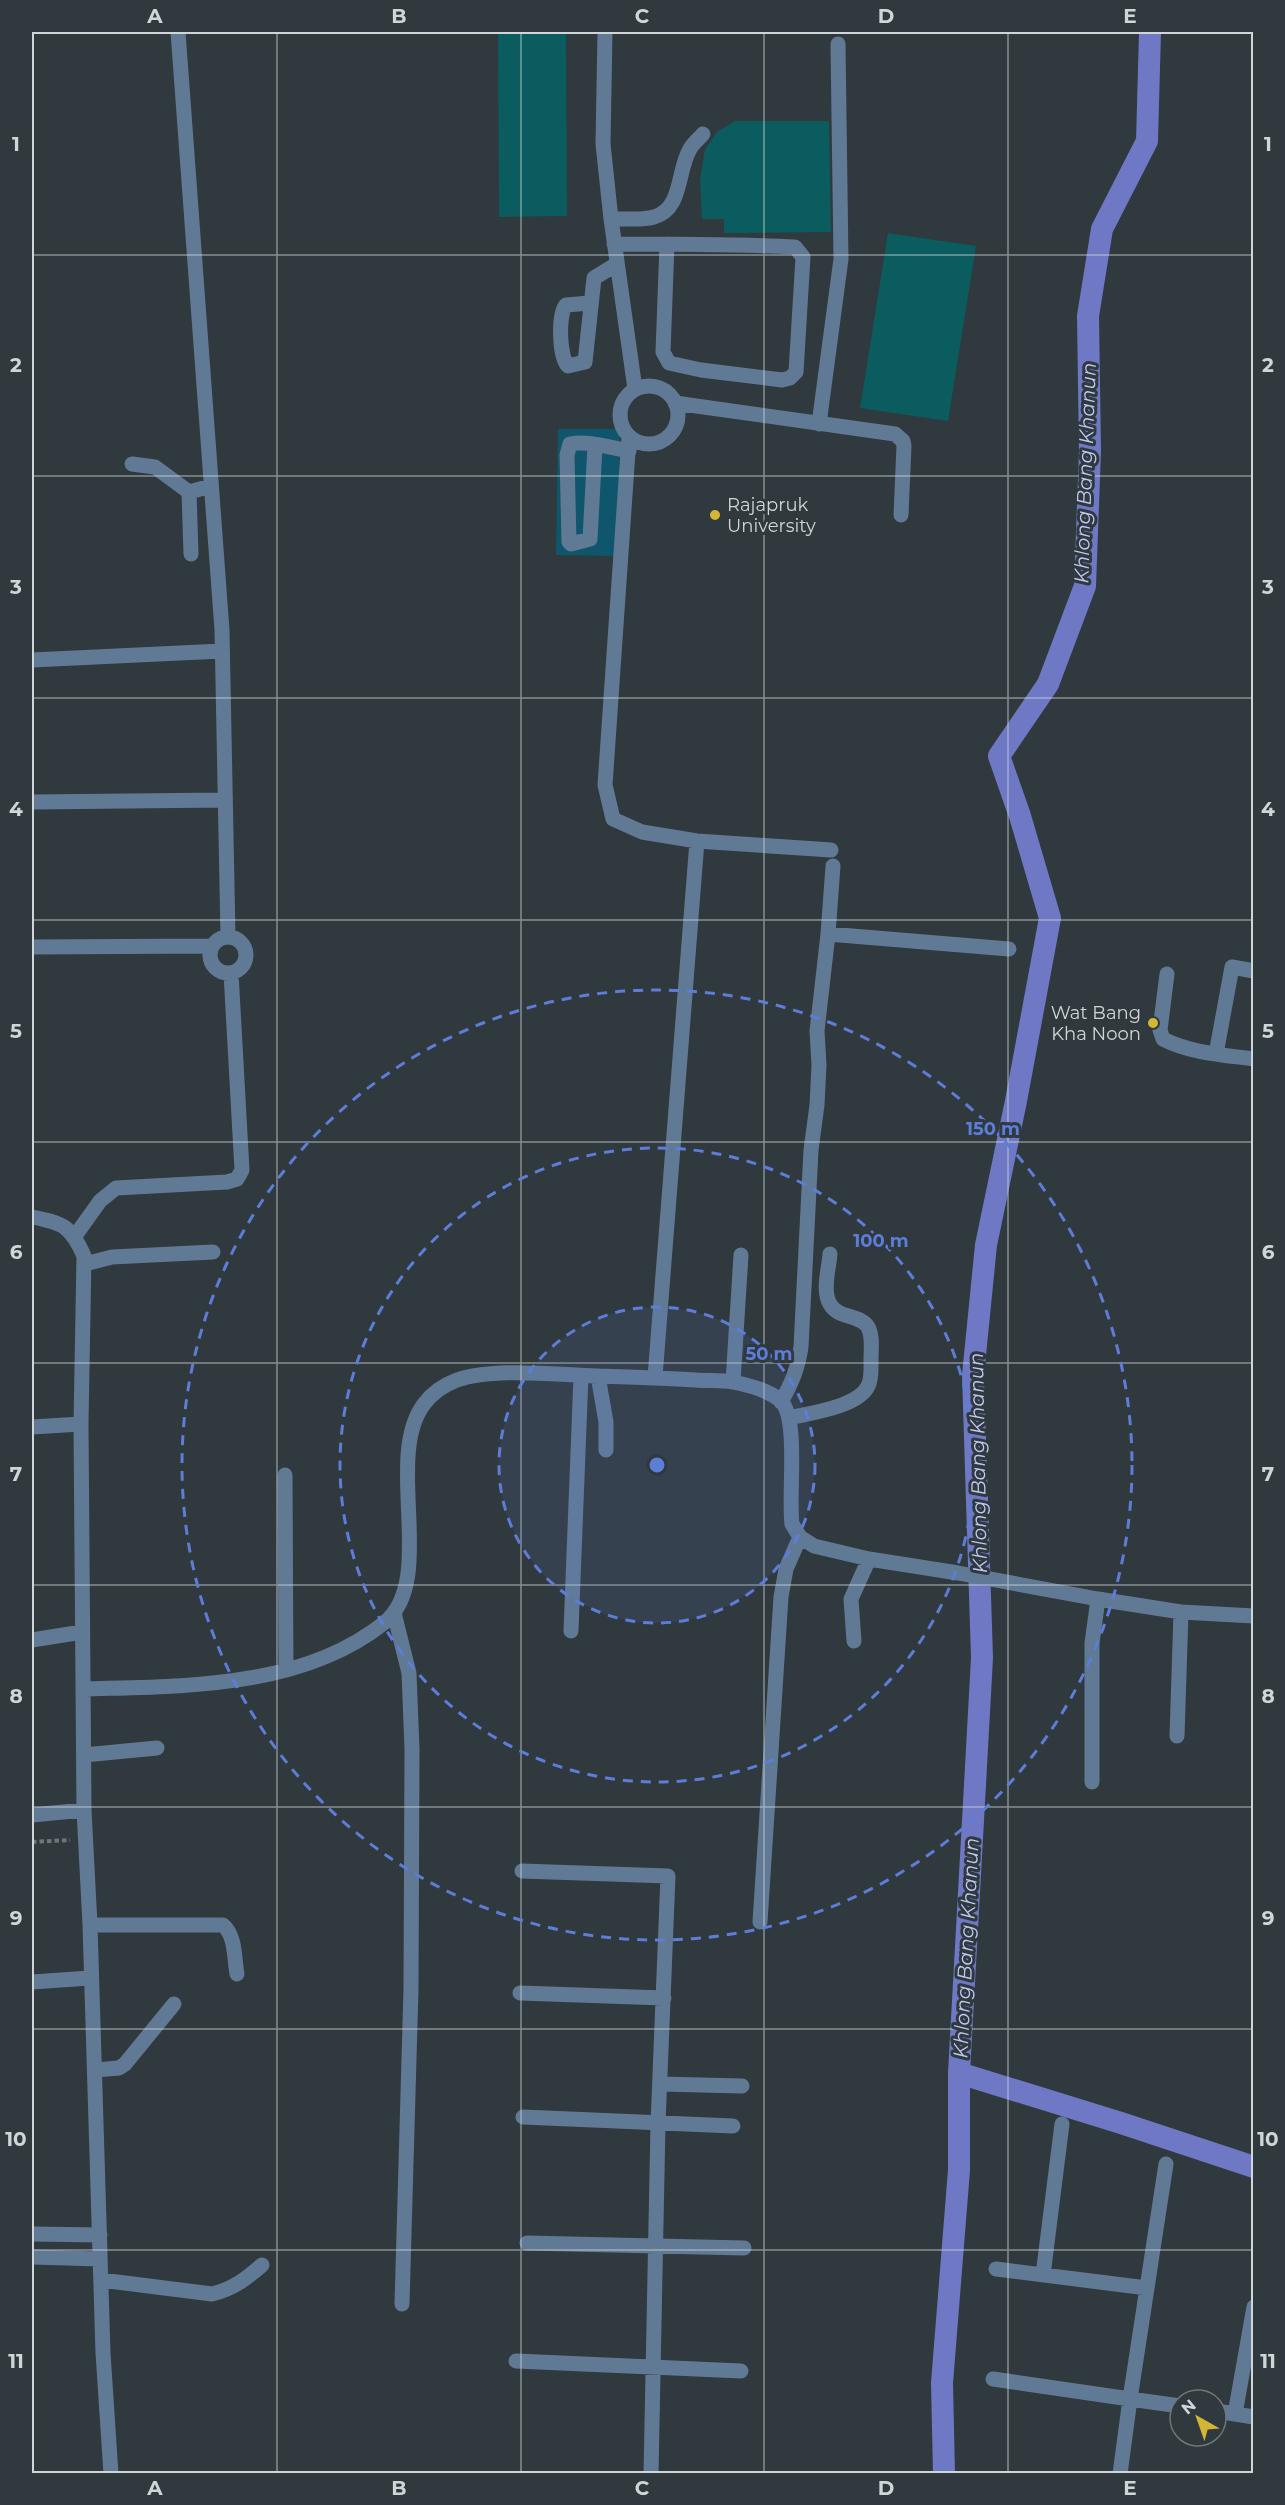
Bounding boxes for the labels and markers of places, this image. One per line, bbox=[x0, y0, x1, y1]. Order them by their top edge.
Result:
place label: Rajapruk University bbox=[727, 494, 816, 537]
marker: Rajapruk University bbox=[708, 508, 722, 522]
place label: Wat Bang Kha Noon bbox=[1051, 1002, 1141, 1045]
marker: Wat Bang Kha Noon bbox=[1146, 1016, 1160, 1030]
centre of rings bbox=[647, 1455, 667, 1475]

